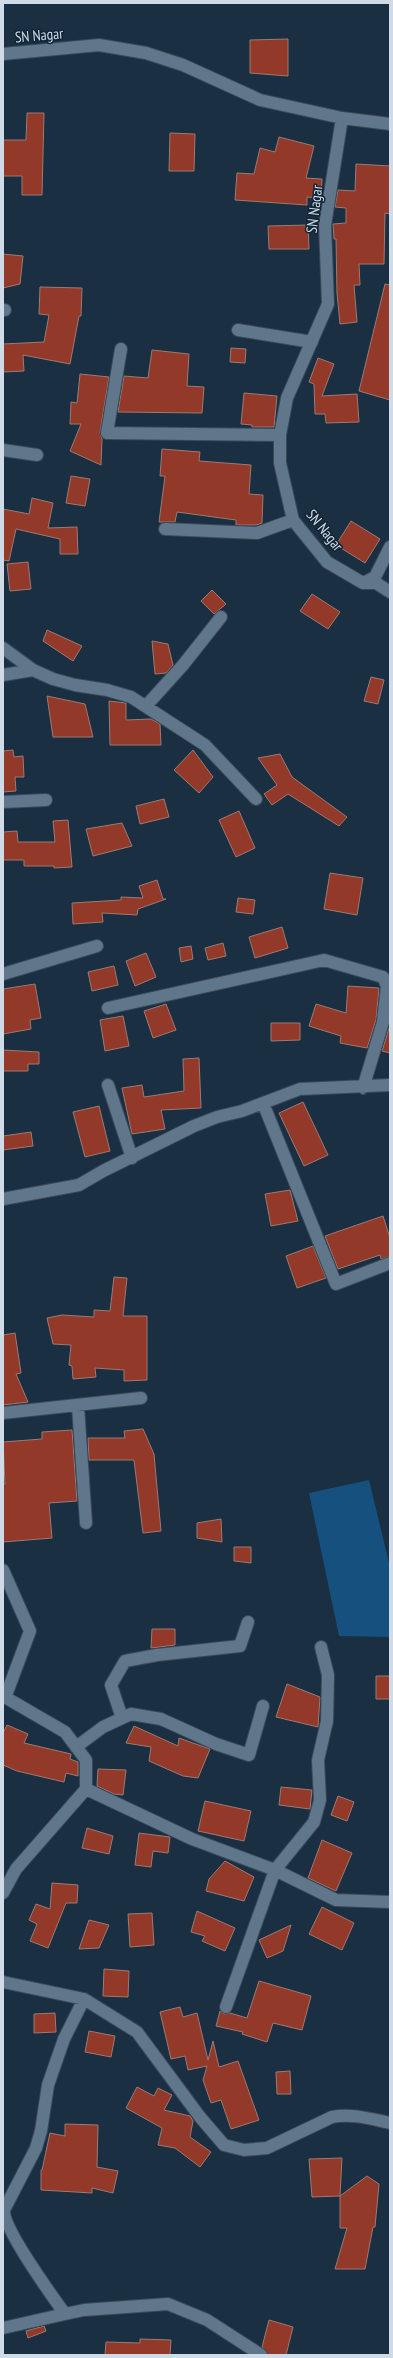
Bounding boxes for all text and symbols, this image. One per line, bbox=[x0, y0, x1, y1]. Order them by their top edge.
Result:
street label: SN Nagar bbox=[14, 23, 65, 47]
street label: SN Nagar bbox=[302, 183, 326, 234]
street label: SN Nagar bbox=[302, 505, 348, 555]

